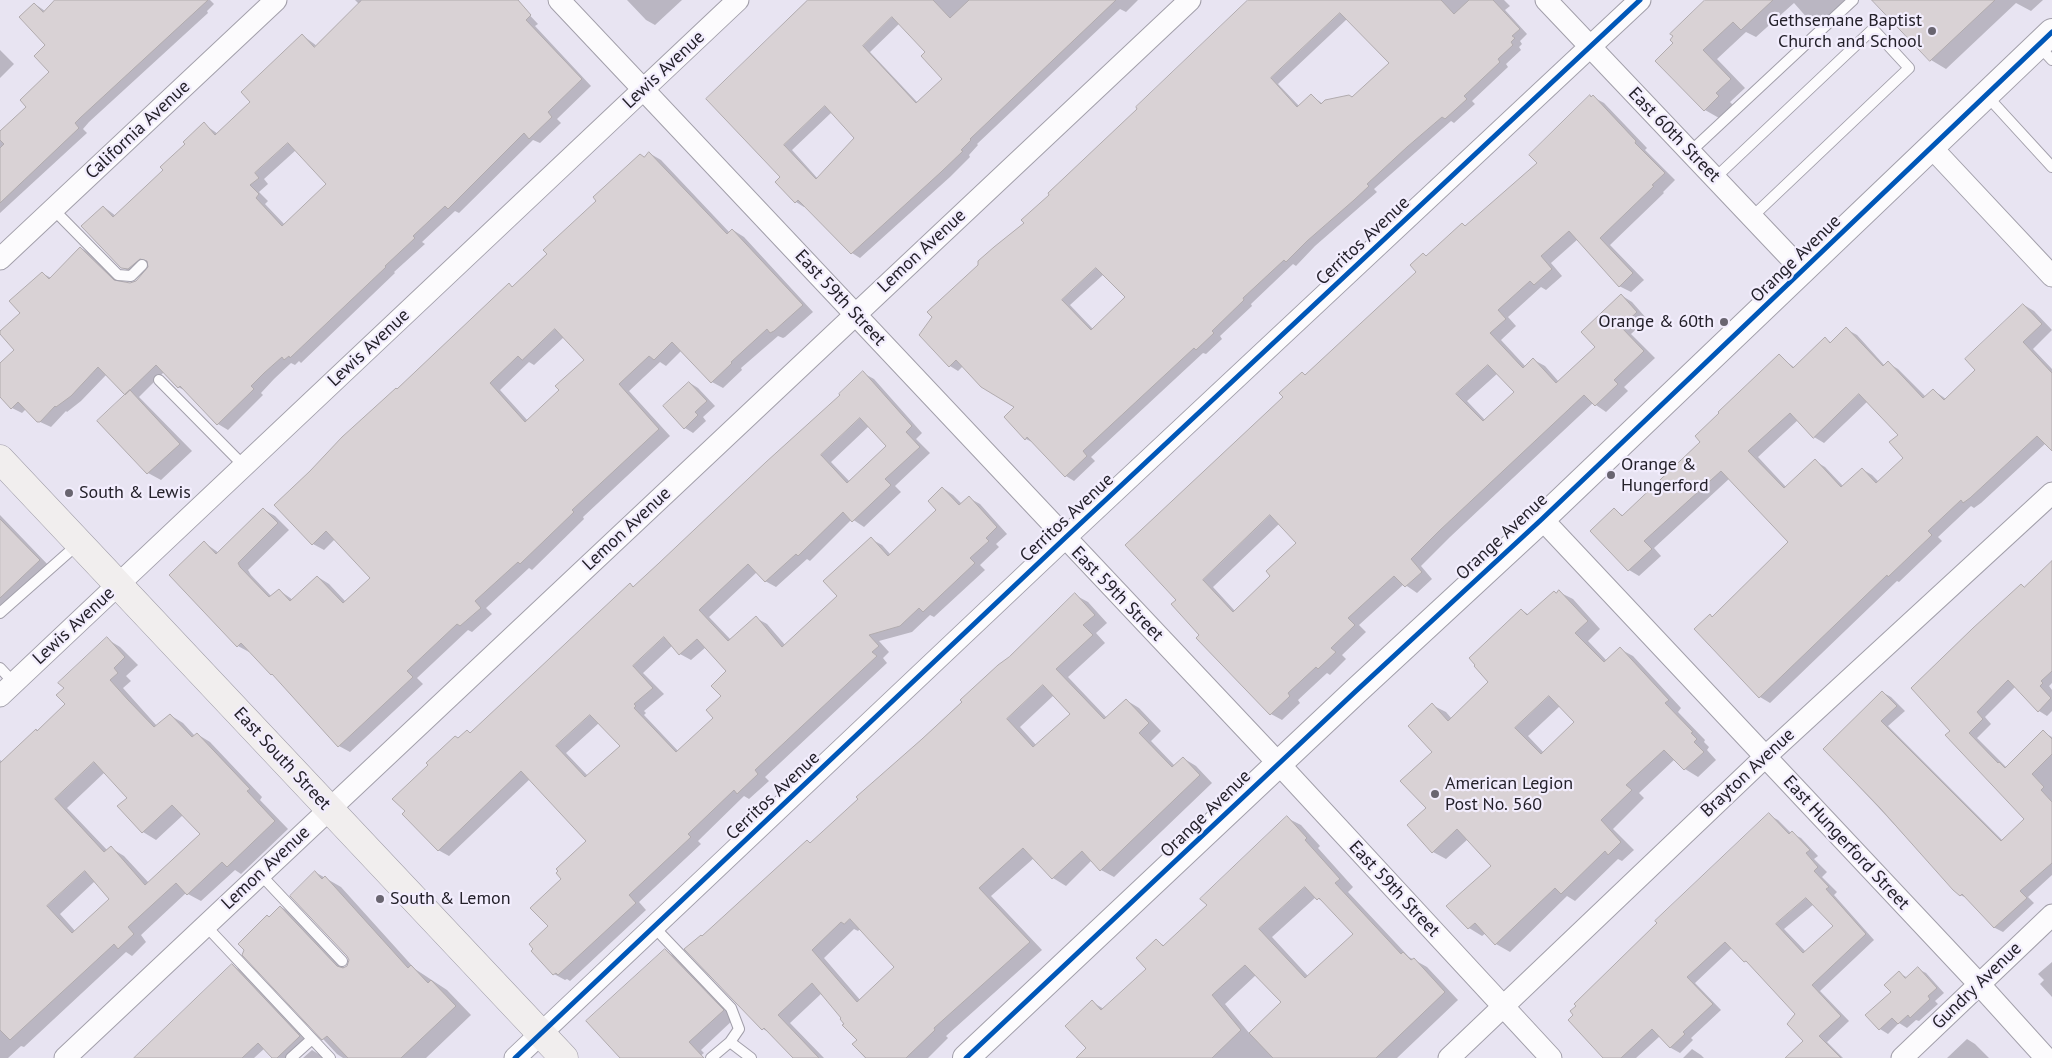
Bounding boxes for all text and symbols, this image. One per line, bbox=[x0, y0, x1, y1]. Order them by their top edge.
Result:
place label: Gethsemane Baptist Church and School bbox=[1768, 10, 1922, 52]
marker: Gethsemane Baptist Church and School bbox=[1926, 25, 1938, 37]
street label: Lewis Avenue bbox=[619, 27, 709, 113]
street label: California Avenue bbox=[81, 76, 195, 184]
street label: East 60th Street bbox=[1623, 83, 1725, 187]
street label: Cerritos Avenue bbox=[1312, 192, 1414, 290]
street label: Lemon Avenue bbox=[873, 205, 971, 297]
street label: Orange Avenue bbox=[1746, 211, 1846, 307]
street label: East 59th Street bbox=[790, 246, 890, 350]
street label: Lewis Avenue bbox=[324, 305, 414, 391]
place label: Orange & 60th bbox=[1598, 311, 1714, 333]
marker: Orange & 60th bbox=[1718, 316, 1730, 328]
place label: Orange & Hungerford bbox=[1621, 454, 1709, 496]
street label: Cerritos Avenue bbox=[1016, 469, 1118, 567]
marker: Orange & Hungerford bbox=[1605, 469, 1617, 481]
place label: South & Lewis bbox=[79, 482, 191, 504]
street label: Lemon Avenue bbox=[578, 483, 676, 575]
marker: South & Lewis bbox=[63, 487, 75, 499]
street label: Orange Avenue bbox=[1452, 489, 1552, 585]
street label: East 59th Street bbox=[1066, 542, 1168, 646]
street label: Lewis Avenue bbox=[29, 583, 119, 669]
street label: East South Street bbox=[229, 703, 335, 815]
street label: Brayton Avenue bbox=[1697, 724, 1799, 822]
street label: Cerritos Avenue bbox=[722, 747, 824, 845]
street label: Orange Avenue bbox=[1156, 766, 1256, 862]
street label: East Hungerford Street bbox=[1778, 771, 1914, 915]
place label: American Legion Post No. 560 bbox=[1445, 773, 1573, 816]
marker: American Legion Post No. 560 bbox=[1429, 788, 1441, 800]
street label: Lemon Avenue bbox=[217, 822, 315, 914]
street label: East 59th Street bbox=[1344, 837, 1444, 941]
place label: South & Lemon bbox=[390, 888, 511, 910]
marker: South & Lemon bbox=[374, 893, 386, 905]
street label: Gundry Avenue bbox=[1928, 938, 2026, 1034]

